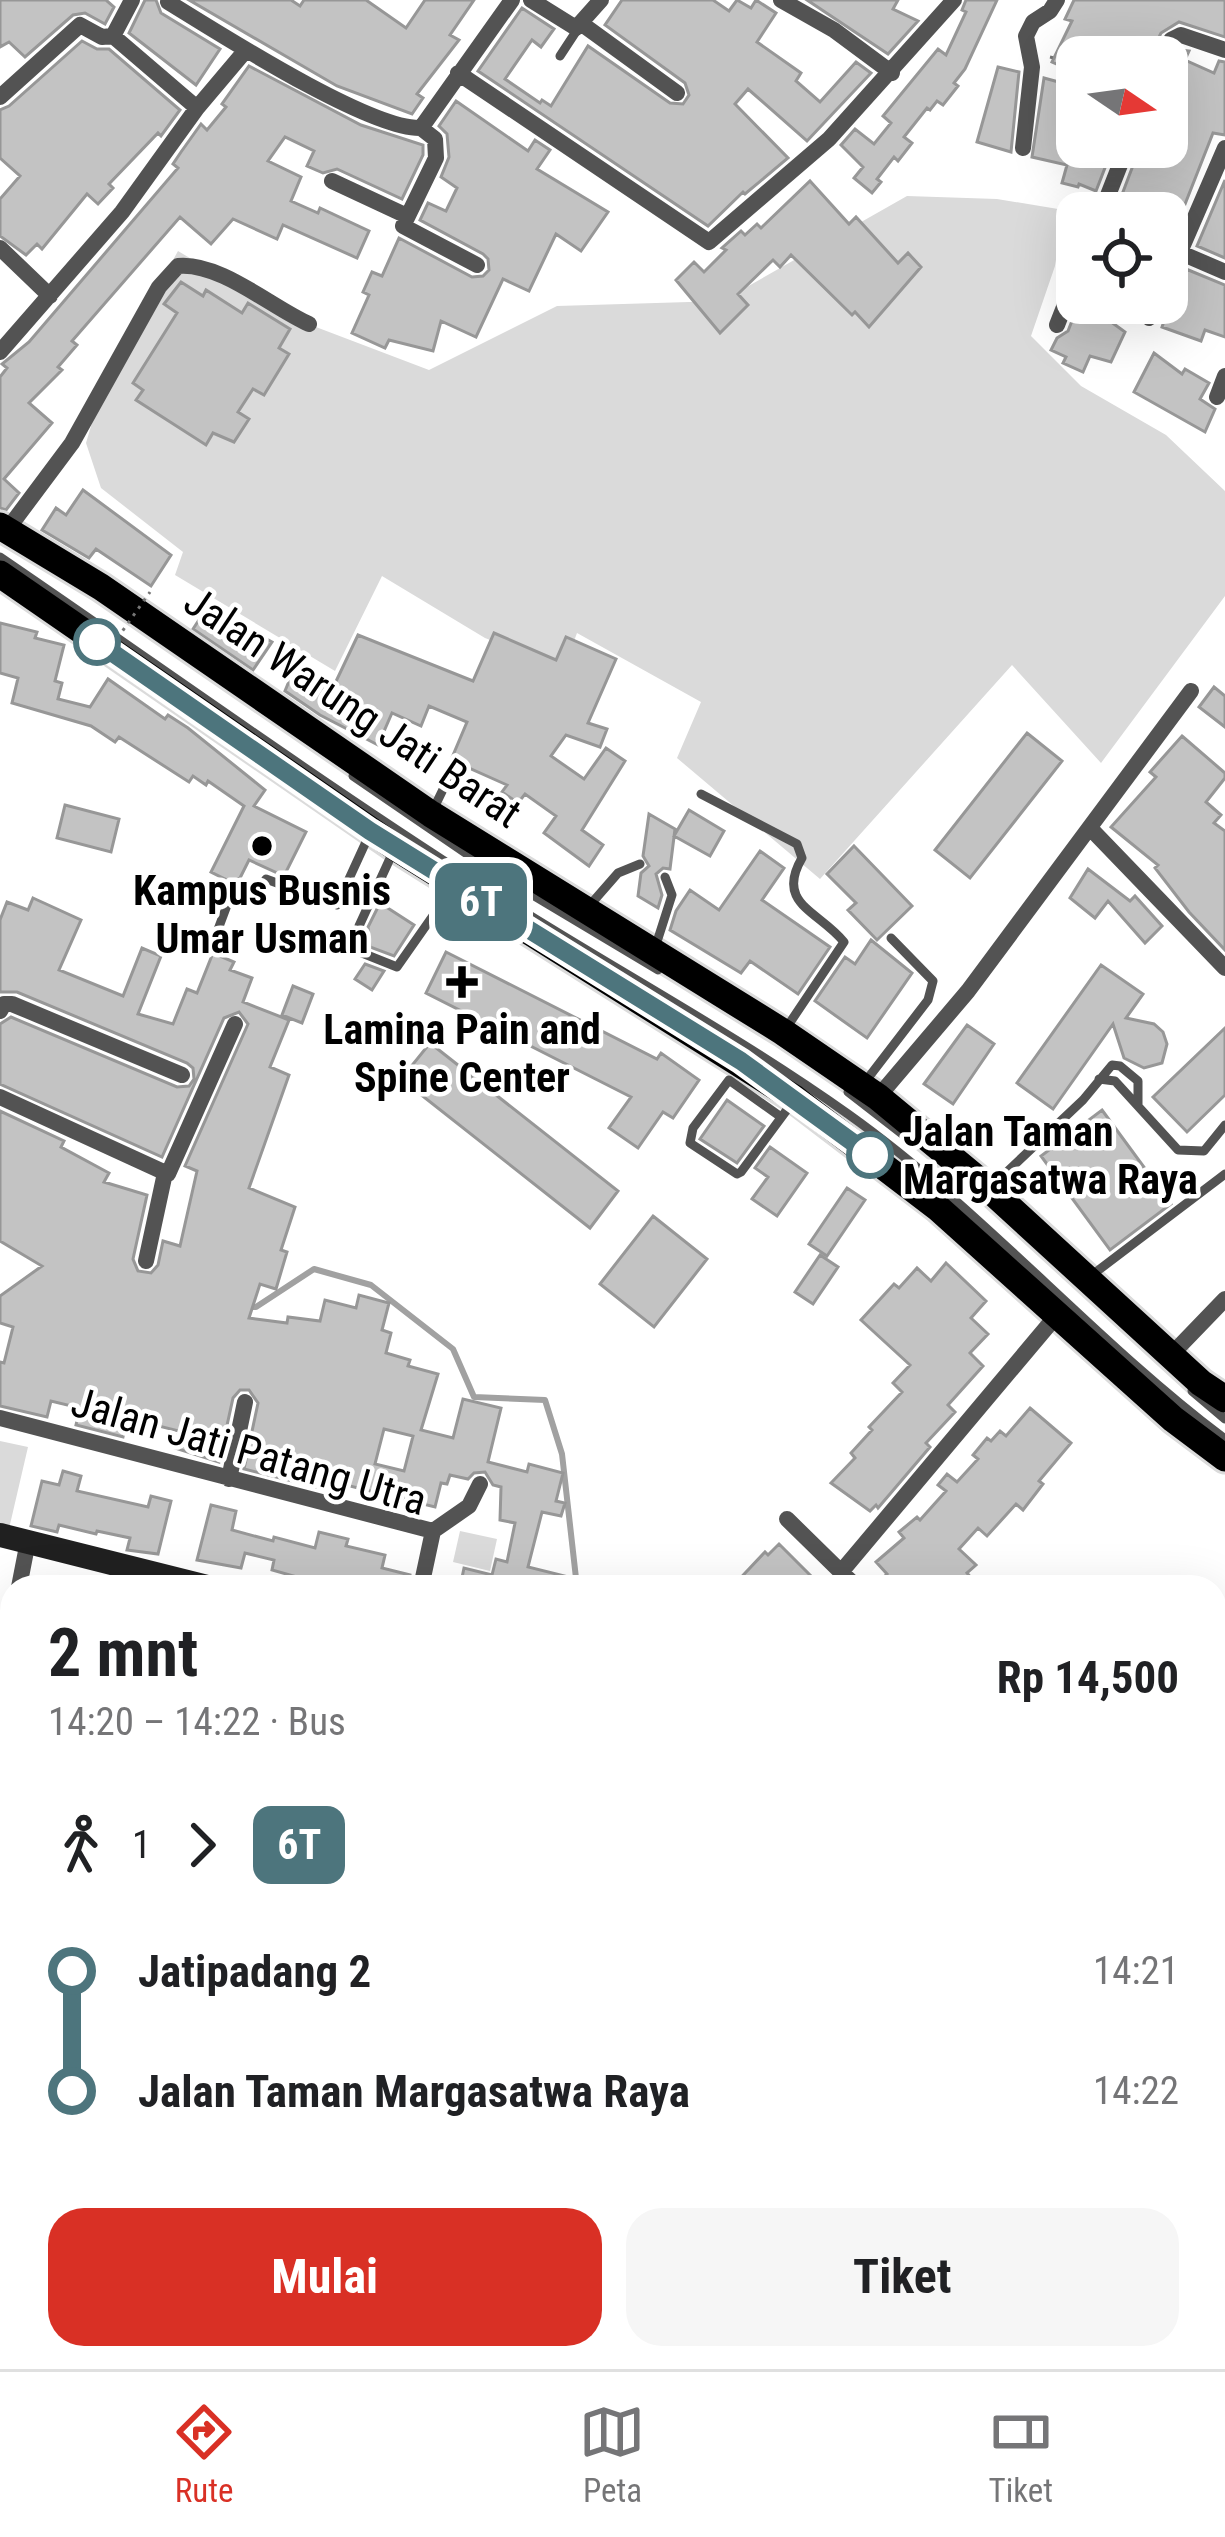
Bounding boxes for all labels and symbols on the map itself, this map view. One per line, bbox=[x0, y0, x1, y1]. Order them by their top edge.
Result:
north arrow bbox=[1056, 36, 1188, 168]
street label: Jalan Warung Jati Barat bbox=[176, 576, 530, 838]
unlabelled marker bbox=[75, 620, 119, 664]
marker: Kampus Busnis Umar Usman bbox=[249, 833, 275, 859]
line badge: 6T bbox=[427, 863, 535, 941]
place label: Kampus Busnis Umar Usman bbox=[133, 866, 391, 963]
marker: Lamina Pain and Spine Center bbox=[446, 966, 478, 998]
place label: Lamina Pain and Spine Center bbox=[323, 1005, 601, 1102]
place label: Jalan Taman Margasatwa Raya bbox=[903, 1107, 1198, 1204]
marker: Jalan Taman Margasatwa Raya bbox=[848, 1133, 892, 1177]
street label: Jalan Jati Patang Utra bbox=[66, 1377, 432, 1525]

